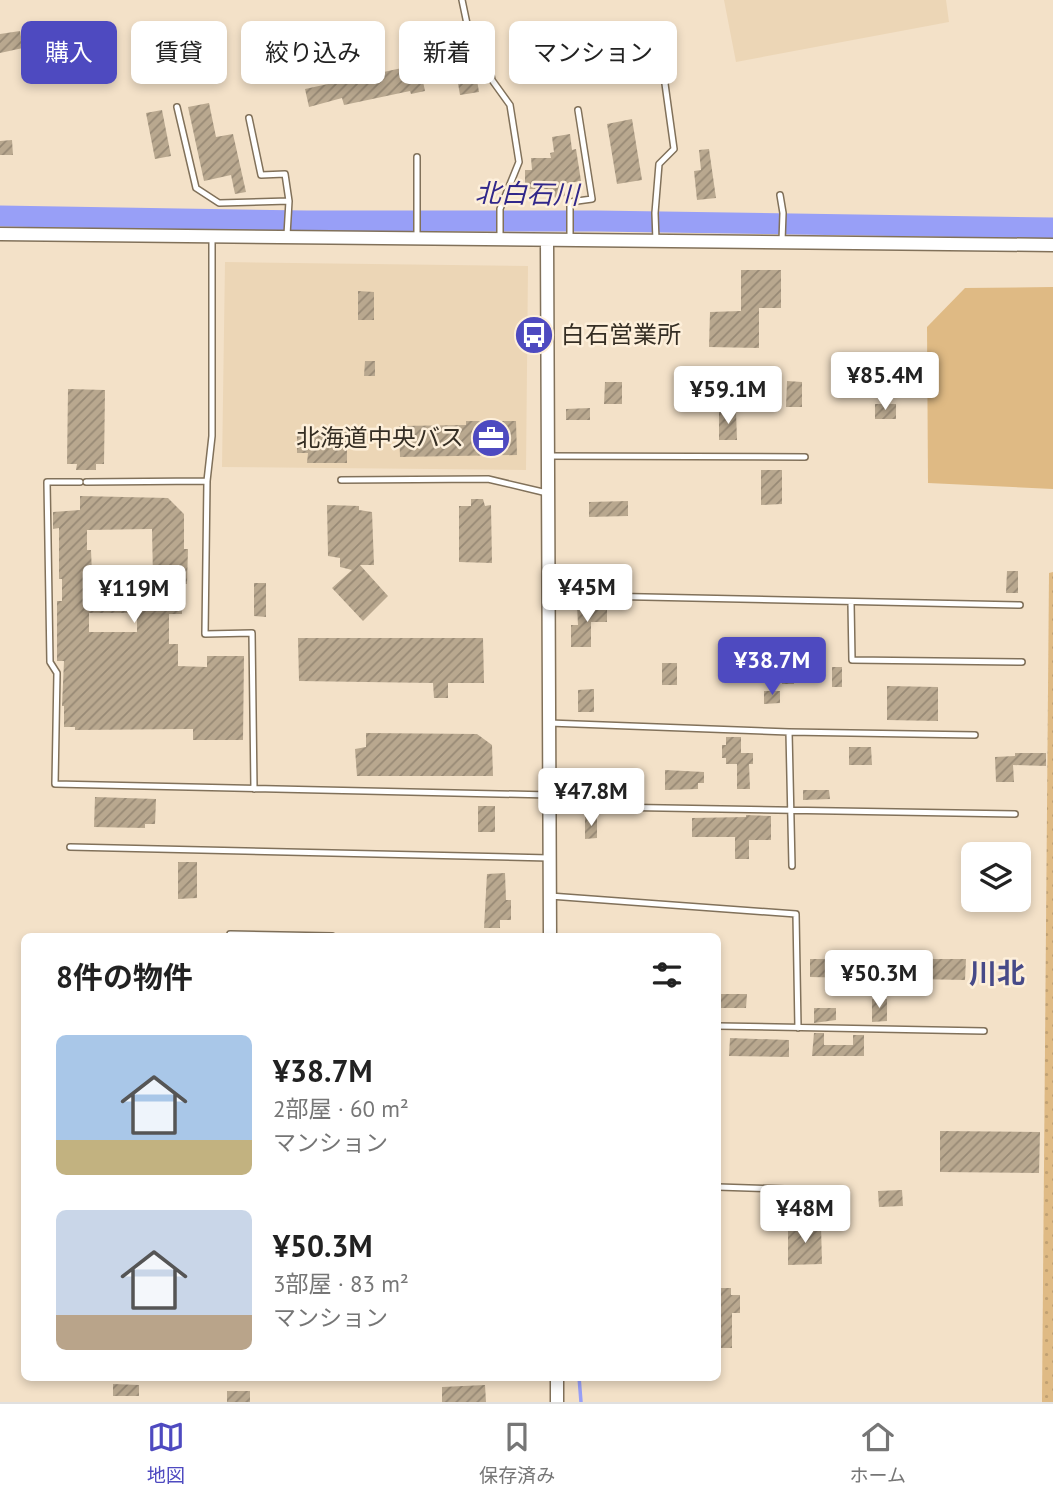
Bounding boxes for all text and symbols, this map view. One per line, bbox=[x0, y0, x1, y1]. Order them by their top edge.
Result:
chip: 購入 bbox=[21, 21, 117, 84]
chip: 賃貸 bbox=[131, 21, 227, 84]
chip: 絞り込み bbox=[241, 21, 385, 84]
chip: 新着 bbox=[399, 21, 495, 84]
chip: マンション bbox=[509, 21, 677, 84]
water label: 北白石川 bbox=[475, 176, 582, 211]
bus stop icon: 白石営業所 bbox=[513, 314, 555, 356]
place label: 白石営業所 bbox=[561, 319, 681, 350]
pin: ¥85.4M bbox=[828, 352, 942, 412]
text: ¥85.4M bbox=[847, 360, 923, 389]
pin: ¥59.1M bbox=[671, 366, 785, 426]
text: ¥59.1M bbox=[690, 374, 766, 403]
office icon: 北海道中央バス bbox=[470, 417, 512, 459]
place label: 北海道中央バス bbox=[296, 422, 464, 453]
pin: ¥45M bbox=[546, 564, 628, 624]
pin: ¥119M bbox=[85, 566, 183, 625]
text: ¥45M bbox=[558, 572, 616, 601]
text: ¥119M bbox=[99, 573, 169, 602]
pin: ¥38.7M bbox=[715, 638, 829, 697]
text: ¥38.7M bbox=[734, 645, 810, 674]
pin: ¥47.8M bbox=[534, 768, 648, 828]
text: ¥47.8M bbox=[554, 776, 628, 805]
map controls bbox=[961, 842, 1031, 912]
button: layers bbox=[961, 842, 1031, 912]
pin: ¥50.3M bbox=[822, 950, 936, 1010]
district label: 川北 bbox=[969, 954, 1025, 991]
icon: filters bbox=[648, 956, 686, 994]
text: 8件の物件 bbox=[56, 957, 193, 996]
text: ¥50.3M bbox=[841, 958, 917, 987]
text: ¥38.7M bbox=[273, 1051, 372, 1090]
icon: home bbox=[112, 1063, 196, 1147]
text: 2部屋 · 60 m² bbox=[273, 1094, 409, 1123]
text: マンション bbox=[273, 1128, 388, 1157]
pin: ¥48M bbox=[764, 1186, 846, 1245]
text: ¥48M bbox=[776, 1193, 834, 1222]
text: ¥50.3M bbox=[273, 1226, 372, 1265]
icon: home bbox=[112, 1238, 196, 1322]
text: 3部屋 · 83 m² bbox=[273, 1269, 409, 1298]
text: マンション bbox=[273, 1303, 388, 1332]
tab: 地図 bbox=[147, 1418, 185, 1487]
tab: 保存済み bbox=[479, 1418, 555, 1487]
tab: ホーム bbox=[849, 1418, 906, 1487]

